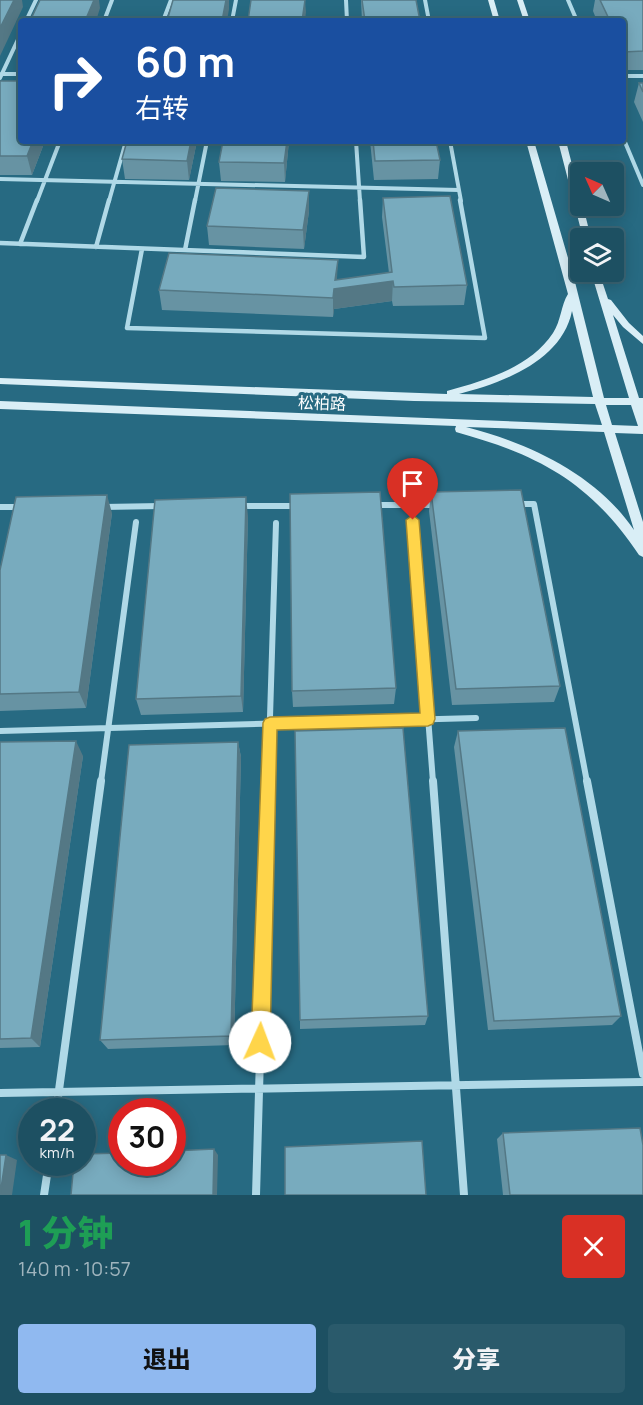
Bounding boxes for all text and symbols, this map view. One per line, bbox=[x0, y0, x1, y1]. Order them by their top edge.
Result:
text: 60 m bbox=[135, 32, 235, 90]
icon: right bbox=[36, 42, 114, 120]
text: 右转 bbox=[135, 89, 189, 126]
north arrow bbox=[570, 162, 624, 216]
map controls bbox=[570, 162, 624, 282]
button: layers bbox=[570, 228, 624, 282]
street label: 松柏路 bbox=[298, 391, 346, 415]
pin bbox=[387, 458, 438, 520]
icon: arrive bbox=[396, 467, 429, 500]
position arrow bbox=[228, 1010, 292, 1074]
speed limit sign: 30 bbox=[108, 1098, 186, 1176]
text: 22 bbox=[39, 1109, 75, 1150]
text: km/h bbox=[40, 1142, 74, 1163]
text: 1 分钟 bbox=[18, 1208, 114, 1257]
button: close bbox=[562, 1215, 625, 1278]
text: 140 m · 10:57 bbox=[18, 1255, 131, 1282]
button: 退出 bbox=[18, 1324, 316, 1393]
button: 分享 bbox=[328, 1324, 625, 1393]

